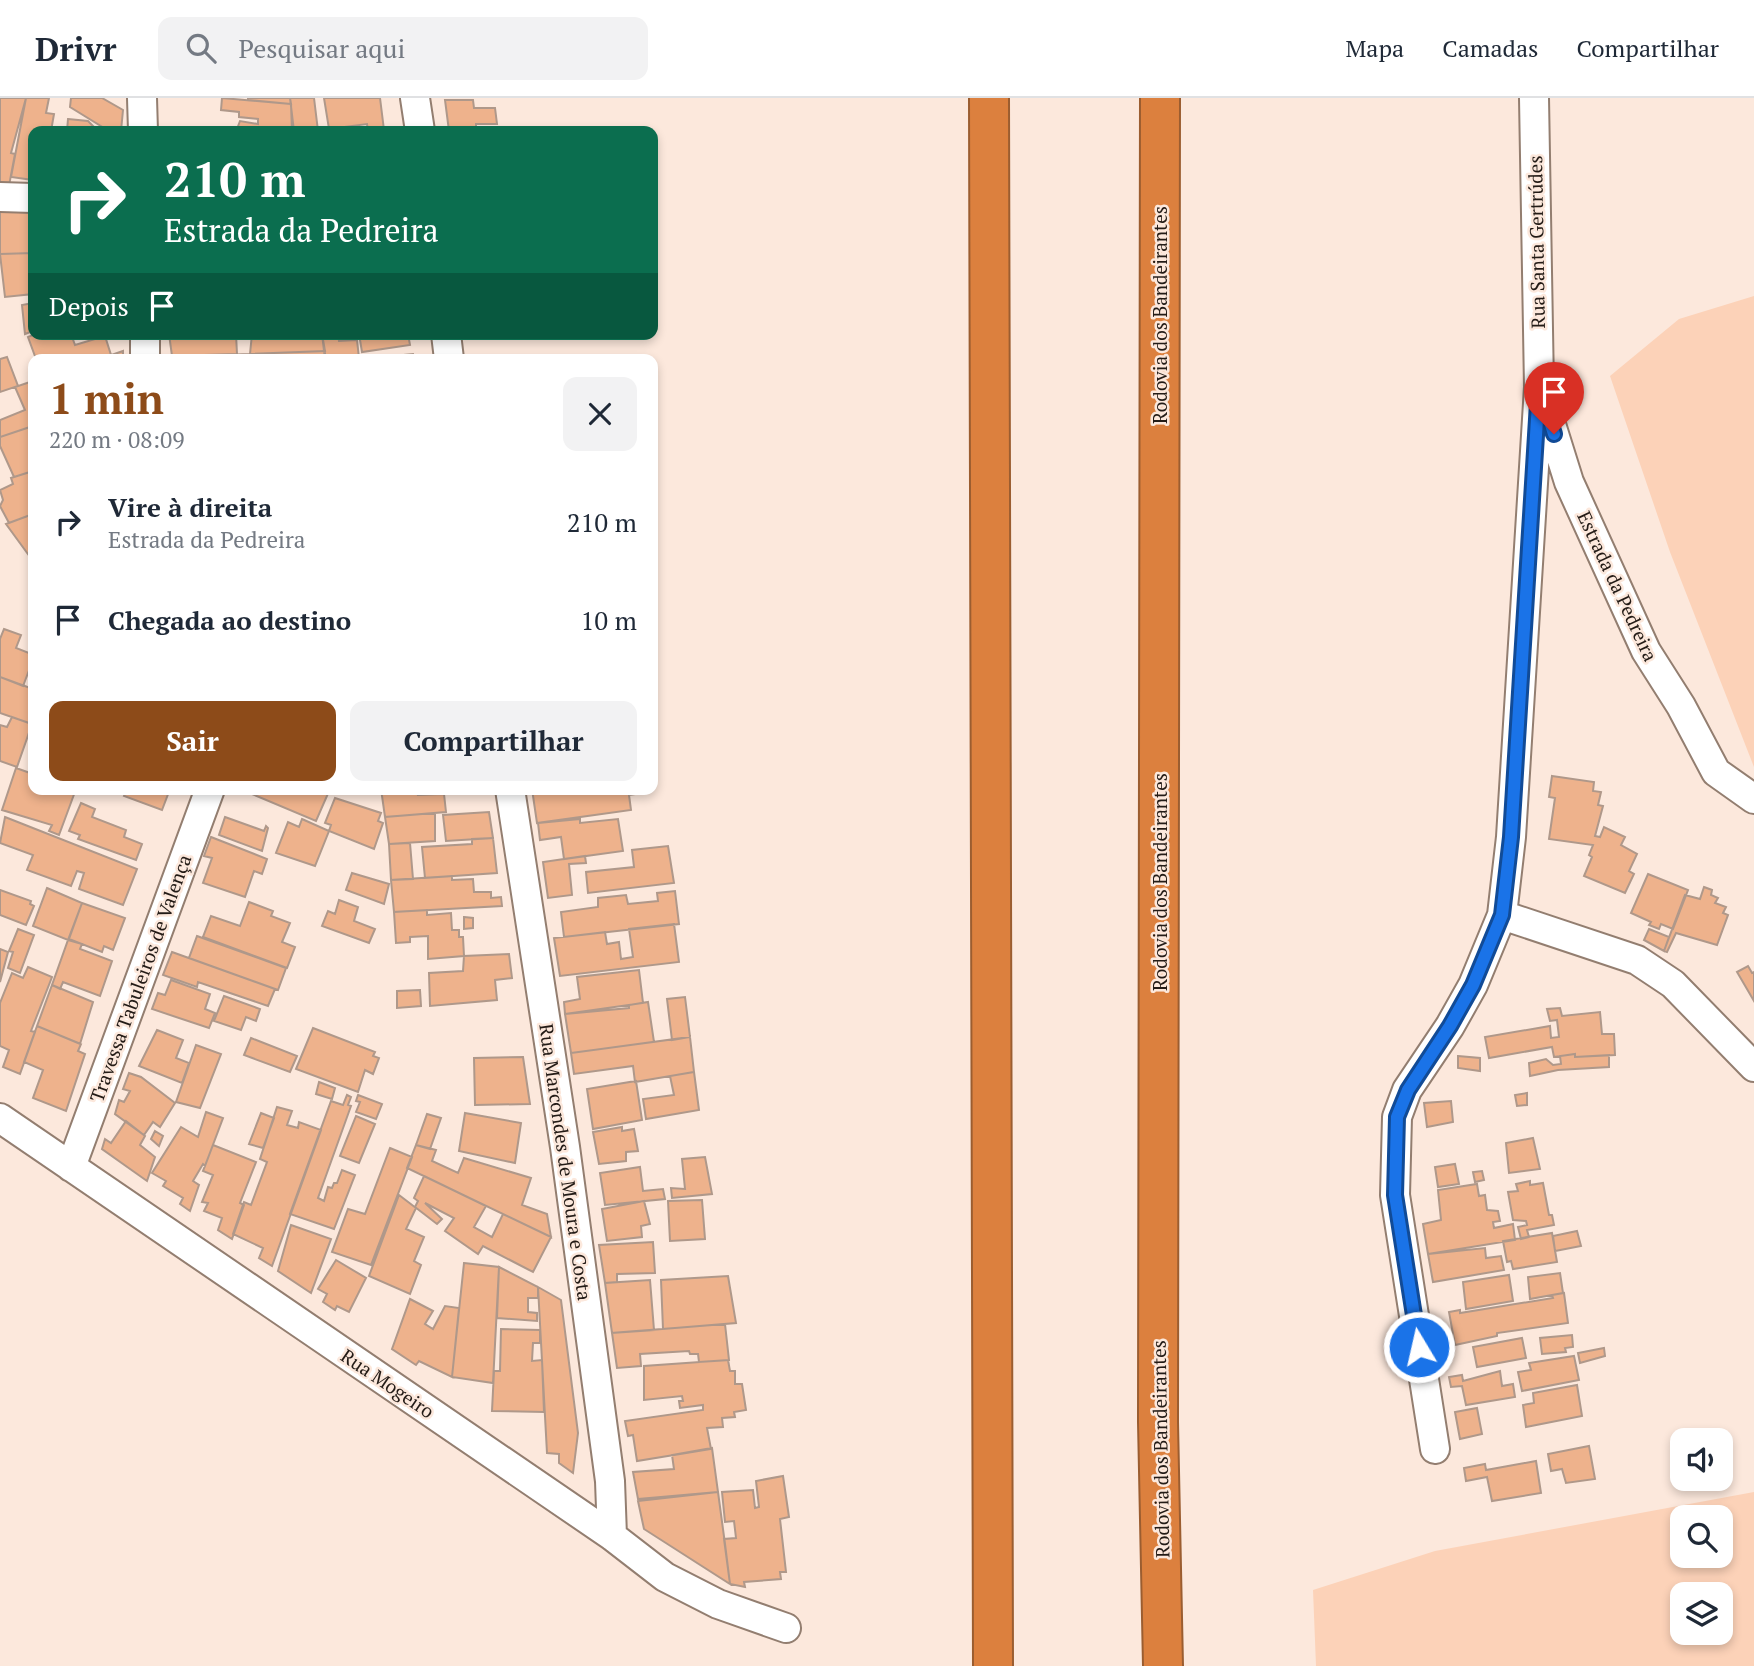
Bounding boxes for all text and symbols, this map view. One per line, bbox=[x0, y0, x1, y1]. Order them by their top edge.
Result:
search box bbox=[158, 17, 648, 80]
text: Drivr bbox=[35, 27, 116, 70]
icon: search bbox=[182, 29, 220, 67]
text: Pesquisar aqui bbox=[238, 31, 405, 65]
text: Mapa bbox=[1346, 32, 1404, 64]
text: Camadas bbox=[1442, 32, 1538, 64]
text: Compartilhar bbox=[1576, 32, 1719, 64]
text: 210 m bbox=[164, 146, 306, 211]
icon: right bbox=[49, 154, 140, 245]
street label: Rua Santa Gertrúdes bbox=[1522, 155, 1550, 329]
street label: Rodovia dos Bandeirantes bbox=[1147, 206, 1172, 424]
text: Estrada da Pedreira bbox=[164, 209, 439, 251]
icon: arrive bbox=[143, 287, 181, 325]
text: Depois bbox=[49, 289, 129, 323]
pin bbox=[1524, 362, 1584, 434]
text: 1 min bbox=[49, 370, 164, 426]
icon: arrive bbox=[1535, 373, 1573, 411]
button: close bbox=[563, 377, 637, 451]
text: 220 m · 08:09 bbox=[49, 424, 184, 455]
text: Vire à direita bbox=[108, 490, 272, 524]
icon: right bbox=[49, 503, 87, 541]
text: 210 m bbox=[567, 505, 637, 539]
street label: Estrada da Pedreira bbox=[1572, 507, 1664, 666]
text: Estrada da Pedreira bbox=[108, 524, 305, 555]
icon: arrive bbox=[49, 601, 87, 639]
text: Chegada ao destino bbox=[108, 603, 351, 637]
text: 10 m bbox=[581, 603, 637, 637]
button: Sair bbox=[49, 701, 336, 781]
button: Compartilhar bbox=[350, 701, 637, 781]
street label: Rodovia dos Bandeirantes bbox=[1147, 773, 1172, 991]
street label: Travessa Tabuleiros de Valença bbox=[84, 850, 197, 1105]
street label: Rua Marcondes de Moura e Costa bbox=[534, 1022, 598, 1302]
position arrow bbox=[1382, 1310, 1456, 1384]
street label: Rodovia dos Bandeirantes bbox=[1146, 1340, 1174, 1558]
street label: Rua Mogeiro bbox=[337, 1343, 439, 1423]
map controls bbox=[1670, 1428, 1733, 1645]
button: sound bbox=[1670, 1428, 1733, 1491]
button: search bbox=[1670, 1505, 1733, 1568]
button: layers bbox=[1670, 1582, 1733, 1645]

